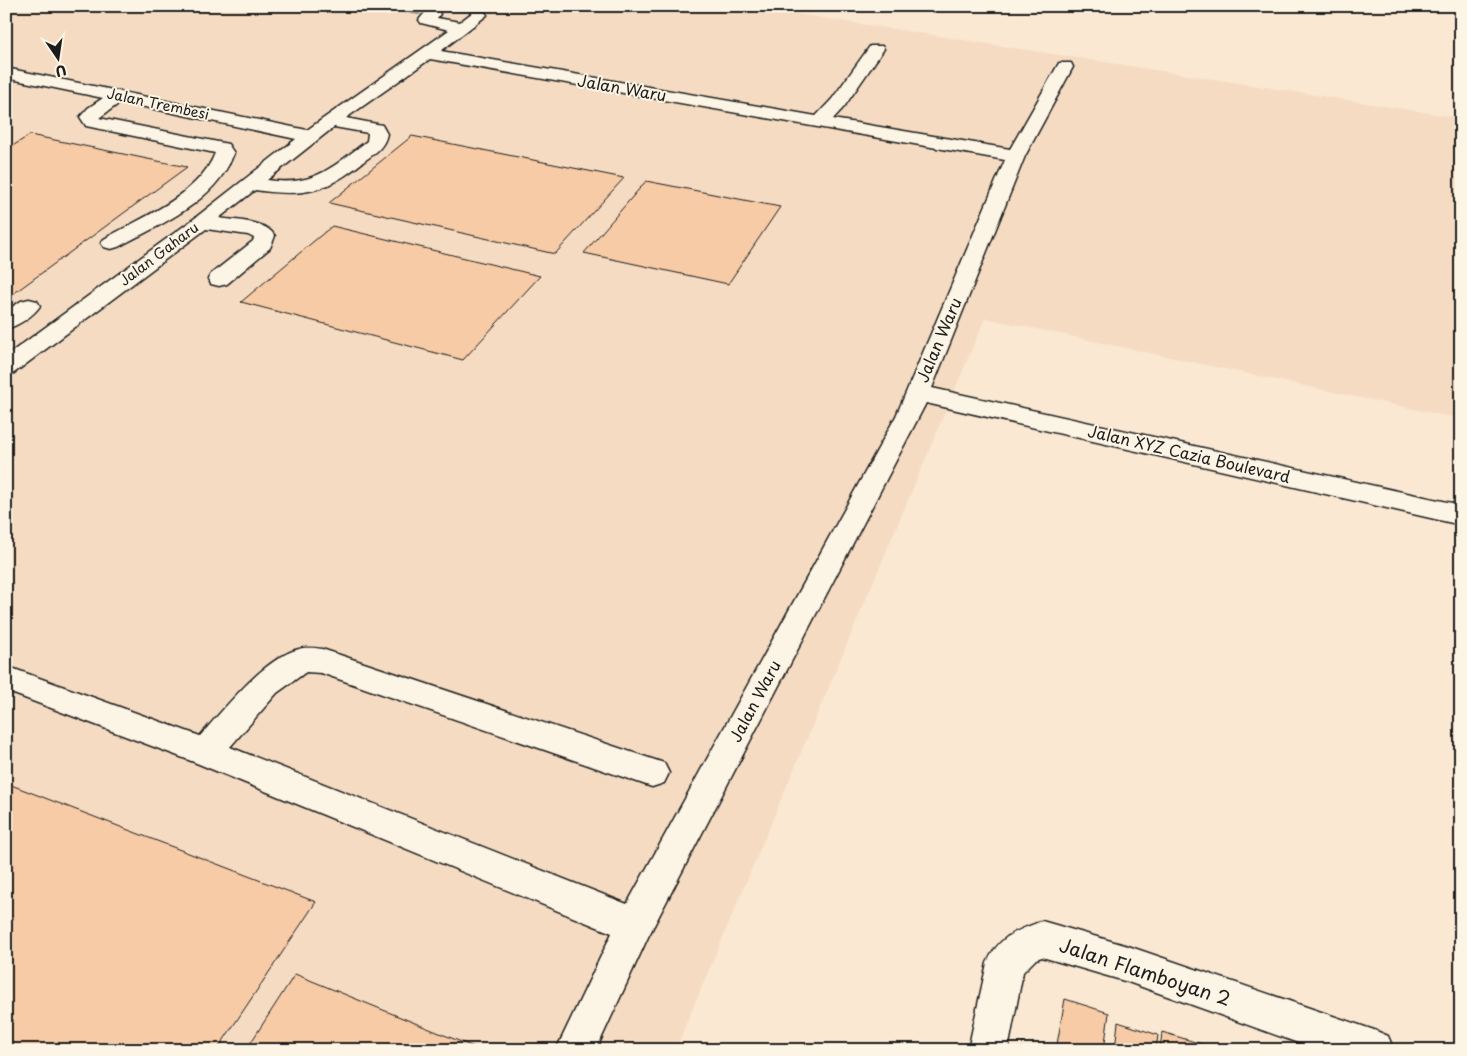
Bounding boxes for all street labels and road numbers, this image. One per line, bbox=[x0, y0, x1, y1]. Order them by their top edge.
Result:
street label: Jalan Waru bbox=[576, 67, 668, 107]
street label: Jalan Trembesi bbox=[105, 82, 211, 125]
street label: Jalan Gaharu bbox=[115, 217, 203, 290]
street label: Jalan Waru bbox=[910, 294, 967, 386]
street label: Jalan XYZ Cazia Boulevard bbox=[1086, 418, 1293, 488]
street label: Jalan Waru bbox=[722, 655, 786, 746]
street label: Jalan Flamboyan 2 bbox=[1056, 930, 1235, 1012]

